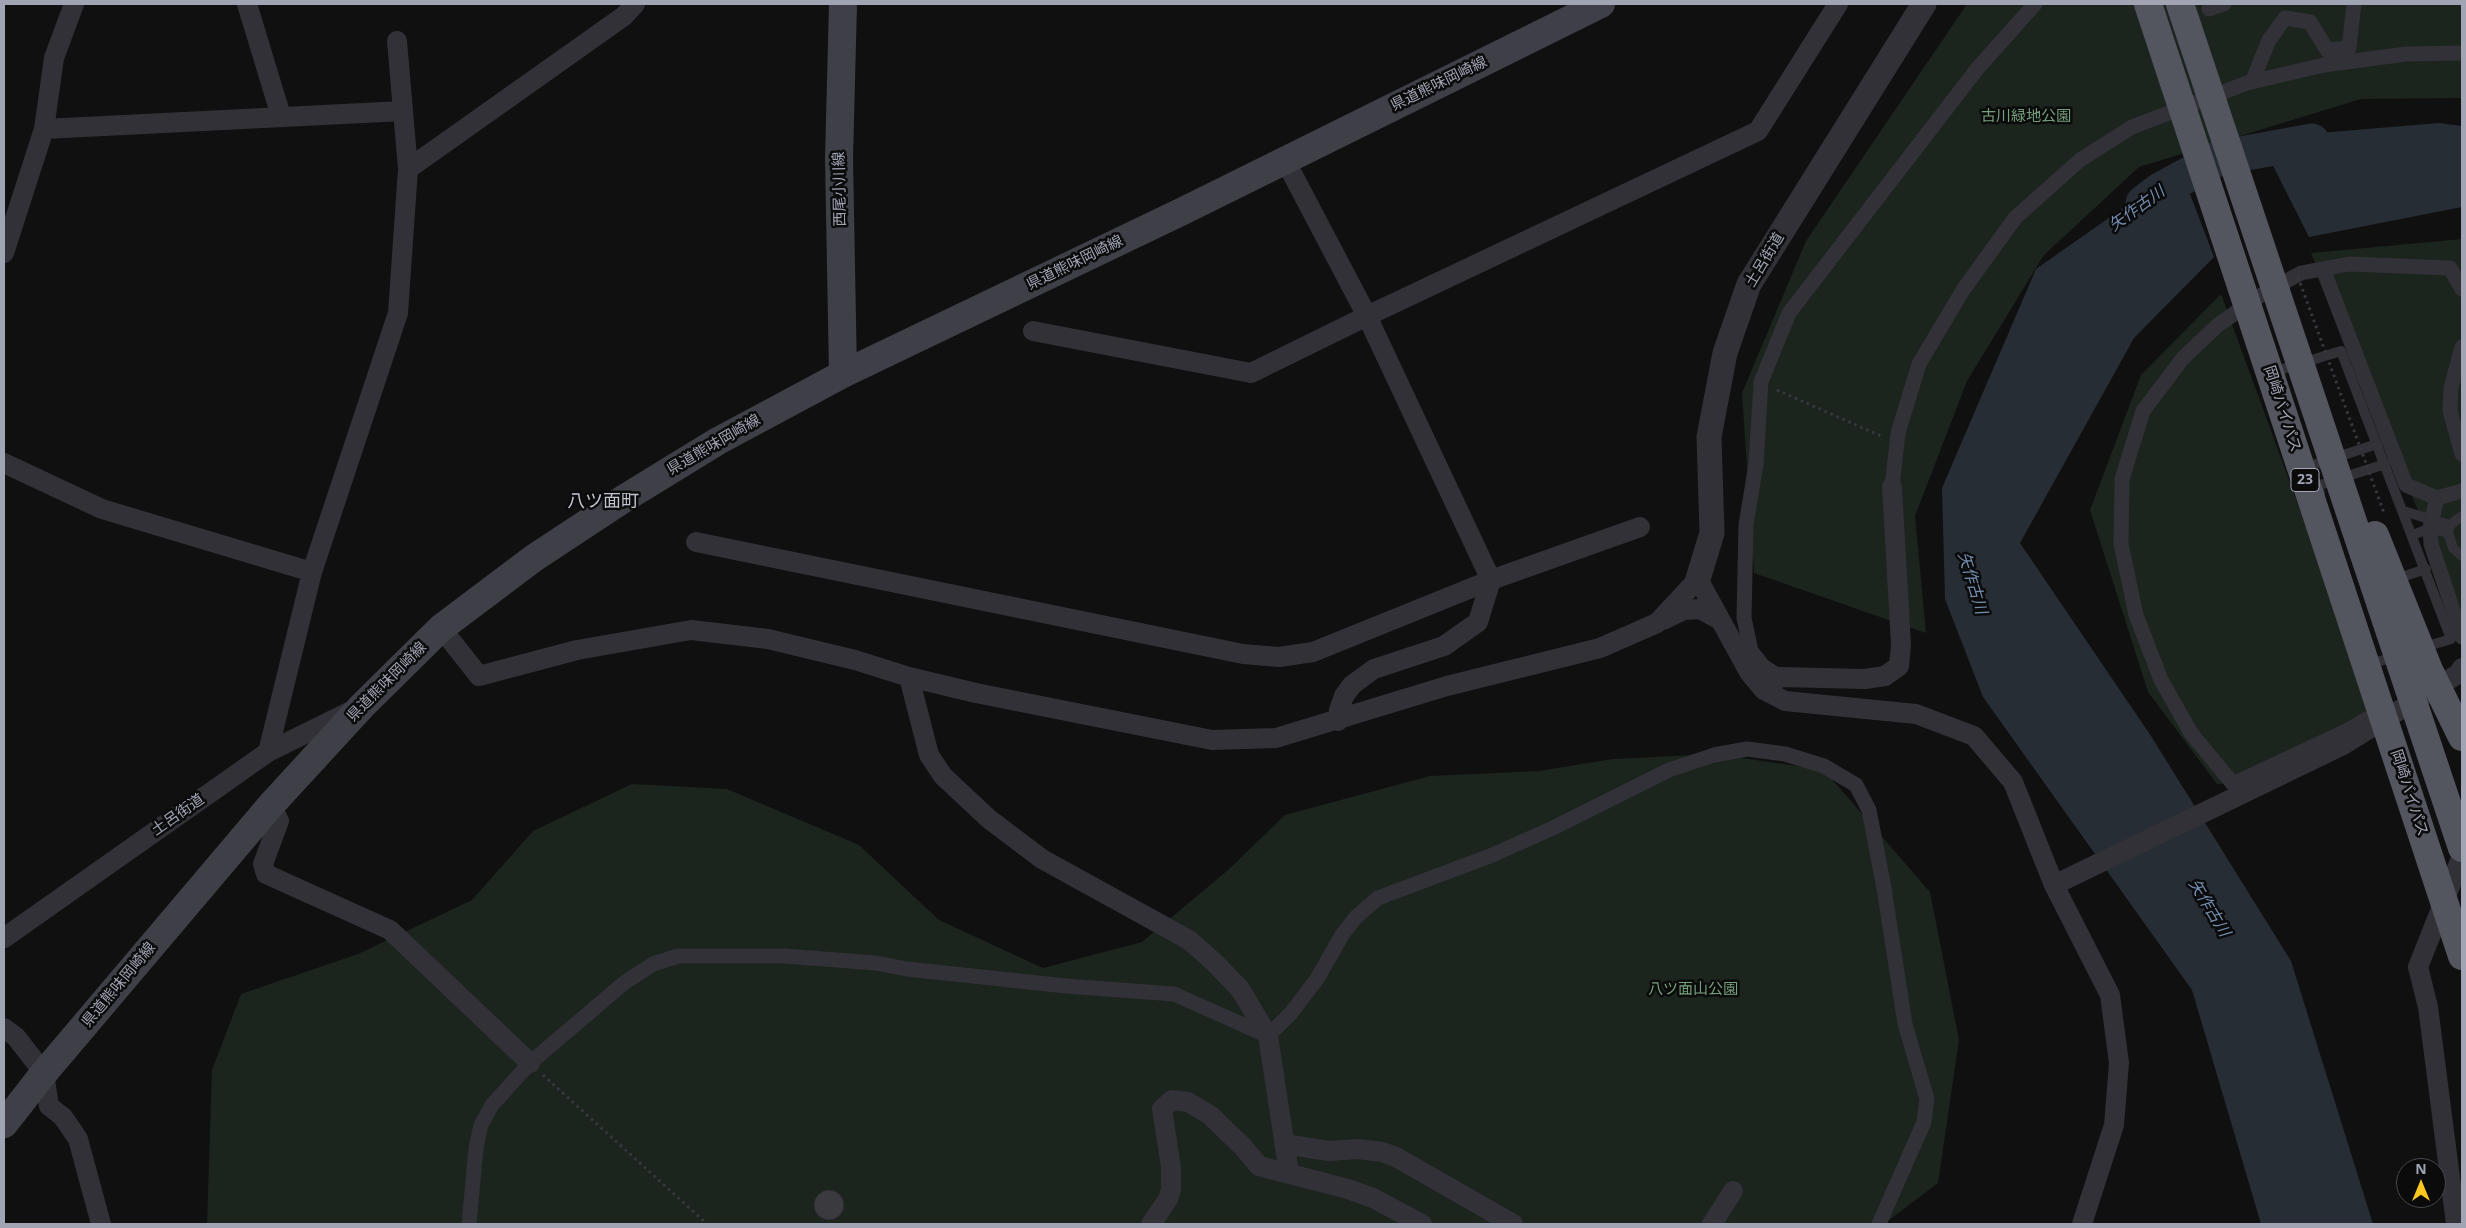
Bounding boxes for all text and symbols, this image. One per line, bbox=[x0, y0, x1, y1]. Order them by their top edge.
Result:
street label: 県道熊味岡崎線 bbox=[1388, 53, 1490, 115]
park label: 古川緑地公園 bbox=[1981, 108, 2071, 126]
street label: 西尾小川線 bbox=[830, 151, 850, 227]
water label: 矢作古川 bbox=[2105, 182, 2169, 236]
street label: 土呂街道 bbox=[1742, 230, 1788, 290]
street label: 県道熊味岡崎線 bbox=[1024, 232, 1126, 294]
street label: 岡崎バイパス bbox=[2260, 363, 2304, 455]
street label: 県道熊味岡崎線 bbox=[664, 411, 764, 479]
road number: 23 bbox=[2291, 468, 2319, 492]
district label: 八ツ面町 bbox=[567, 491, 639, 513]
water label: 矢作古川 bbox=[1953, 550, 1991, 616]
street label: 県道熊味岡崎線 bbox=[344, 639, 430, 725]
street label: 岡崎バイパス bbox=[2387, 747, 2431, 839]
street label: 土呂街道 bbox=[148, 790, 208, 840]
water label: 矢作古川 bbox=[2184, 876, 2234, 940]
street label: 県道熊味岡崎線 bbox=[78, 939, 160, 1031]
park label: 八ツ面山公園 bbox=[1648, 981, 1738, 999]
north arrow bbox=[2396, 1158, 2446, 1208]
text: N bbox=[2415, 1159, 2427, 1178]

